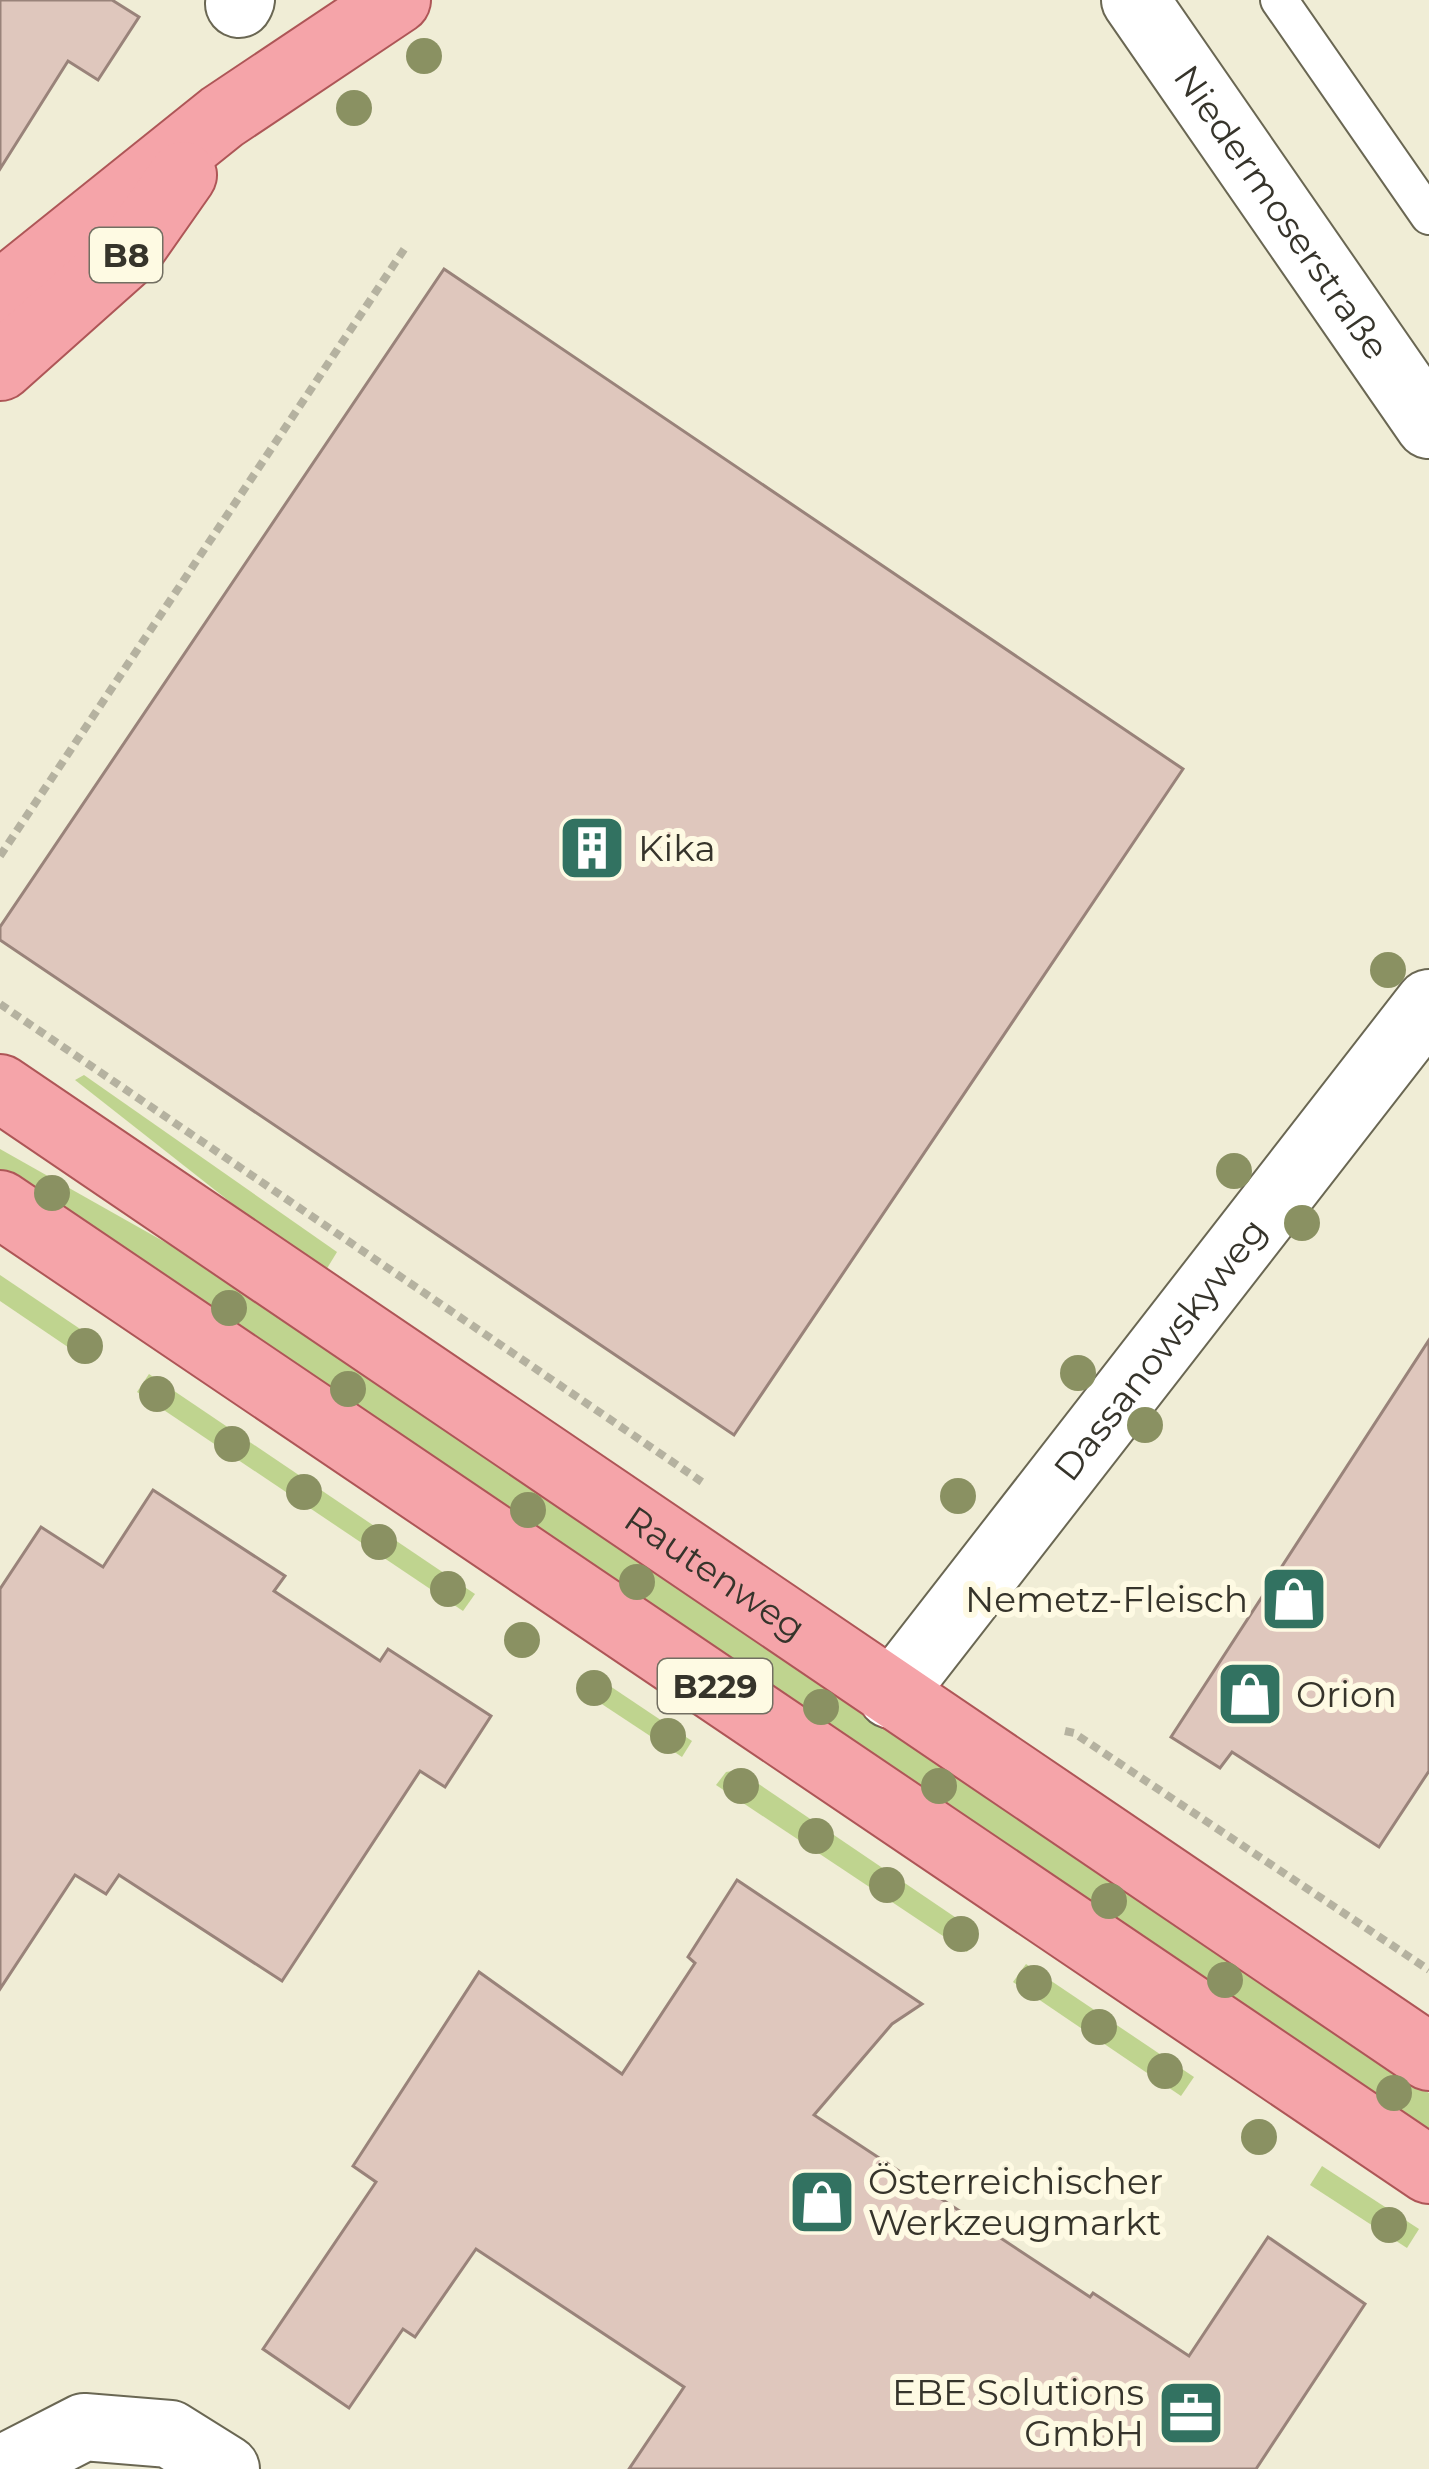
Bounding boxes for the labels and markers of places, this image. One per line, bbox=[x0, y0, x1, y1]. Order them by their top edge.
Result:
building icon: Kika bbox=[557, 813, 627, 883]
place label: Kika bbox=[638, 826, 716, 870]
shop icon: Nemetz-Fleisch bbox=[1259, 1564, 1329, 1634]
place label: Nemetz-Fleisch bbox=[965, 1577, 1248, 1621]
shop icon: Orion bbox=[1215, 1659, 1285, 1729]
place label: Orion bbox=[1296, 1672, 1397, 1716]
place label: Österreichischer Werkzeugmarkt bbox=[868, 2159, 1163, 2244]
shop icon: Österreichischer Werkzeugmarkt bbox=[787, 2167, 857, 2237]
place label: EBE Solutions GmbH bbox=[892, 2370, 1144, 2455]
office icon: EBE Solutions GmbH bbox=[1156, 2378, 1226, 2448]

